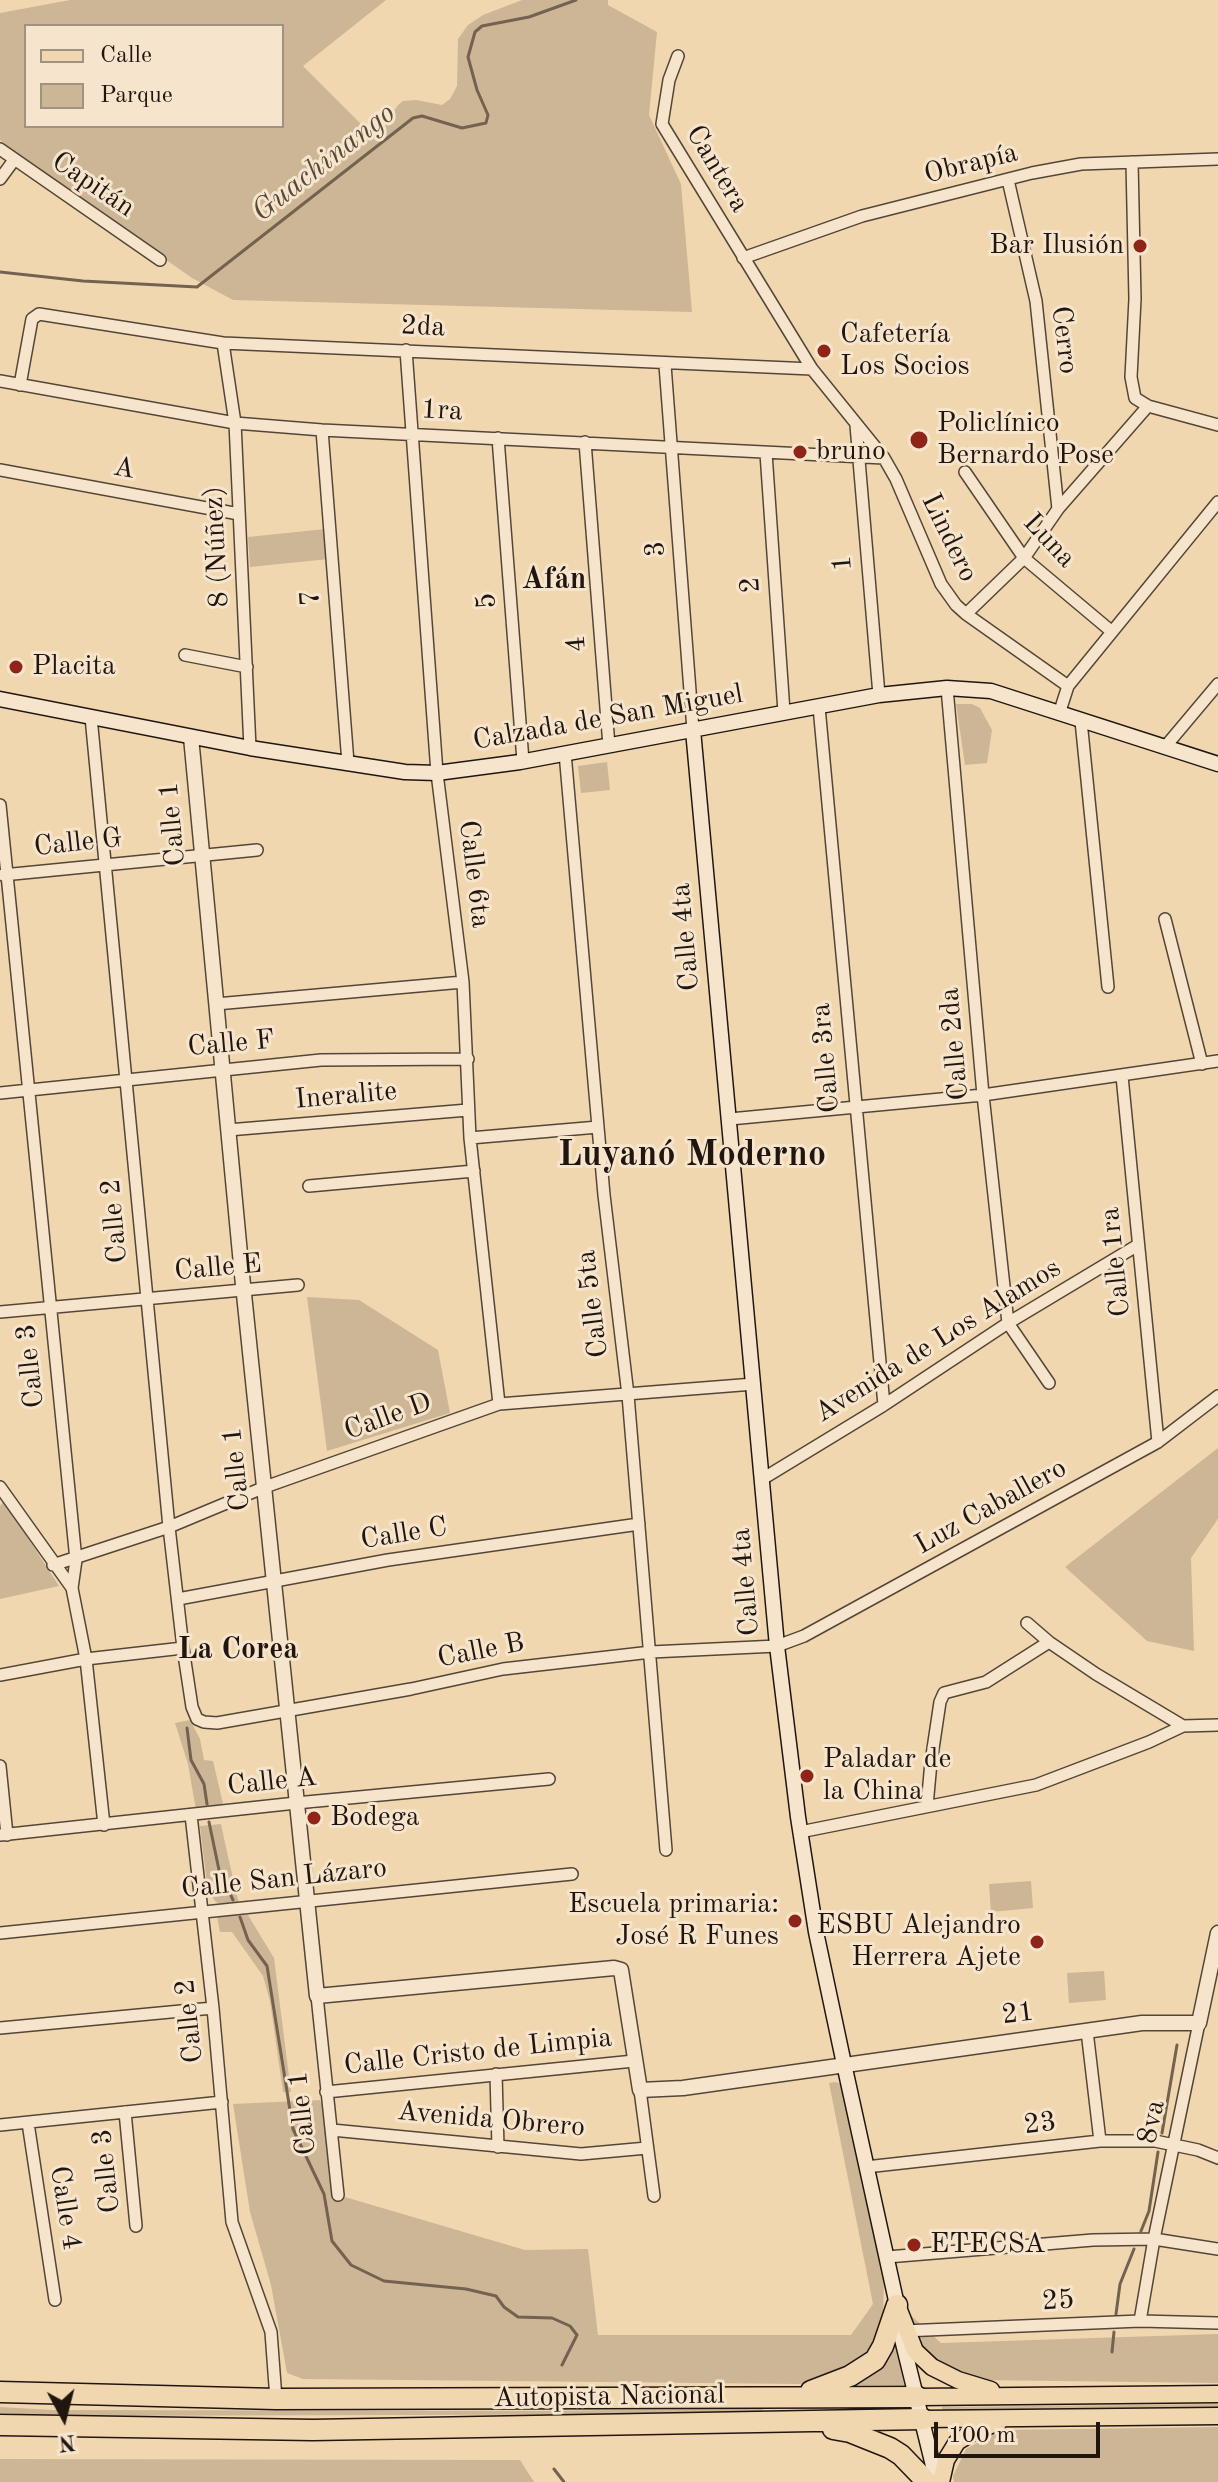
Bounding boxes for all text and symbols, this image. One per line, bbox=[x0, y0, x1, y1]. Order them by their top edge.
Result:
legend bbox=[24, 24, 284, 128]
text: Calle bbox=[100, 44, 152, 68]
text: Parque bbox=[100, 84, 173, 108]
water label: Guachinango bbox=[245, 96, 403, 230]
street label: Cantera bbox=[678, 119, 756, 219]
street label: Obrapía bbox=[921, 136, 1021, 192]
street label: Capitán bbox=[45, 145, 141, 225]
place label: Bar Ilusión bbox=[989, 229, 1124, 263]
marker: Bar Ilusión bbox=[1131, 237, 1149, 255]
street label: Cerro bbox=[1043, 304, 1085, 376]
street label: 2da bbox=[400, 309, 446, 345]
place label: Cafetería Los Socios bbox=[840, 318, 970, 384]
marker: Cafetería Los Socios bbox=[815, 342, 833, 360]
street label: 1ra bbox=[420, 393, 464, 429]
place label: Policlínico Bernardo Pose bbox=[937, 407, 1114, 473]
marker: Policlínico Bernardo Pose bbox=[908, 429, 930, 451]
place label: bruno bbox=[816, 435, 886, 469]
marker: bruno bbox=[791, 443, 809, 461]
street label: A bbox=[111, 451, 137, 487]
street label: 8 (Núñez) bbox=[197, 485, 237, 609]
street label: Lindero bbox=[913, 488, 985, 588]
street label: Luna bbox=[1015, 507, 1083, 575]
street label: 3 bbox=[639, 540, 673, 558]
street label: 1 bbox=[826, 553, 860, 573]
district label: Afán bbox=[521, 562, 587, 598]
street label: 2 bbox=[734, 576, 768, 594]
street label: 7 bbox=[294, 589, 328, 607]
street label: 5 bbox=[470, 592, 504, 610]
street label: 4 bbox=[560, 634, 594, 654]
place label: Placita bbox=[32, 650, 116, 684]
marker: Placita bbox=[7, 658, 25, 676]
street label: Calzada de San Miguel bbox=[470, 678, 746, 758]
street label: Calle 1 bbox=[153, 780, 193, 868]
street label: Calle 6ta bbox=[451, 818, 497, 930]
street label: Calle G bbox=[32, 822, 124, 864]
street label: Calle 4ta bbox=[665, 882, 707, 992]
street label: Calle 2da bbox=[933, 986, 977, 1102]
street label: Calle 3ra bbox=[804, 1002, 848, 1114]
street label: Calle F bbox=[186, 1023, 276, 1065]
street label: Ineralite bbox=[294, 1075, 398, 1117]
district label: Luyanó Moderno bbox=[558, 1134, 826, 1178]
street label: Calle 2 bbox=[95, 1177, 135, 1265]
street label: Calle 1ra bbox=[1094, 1206, 1138, 1318]
street label: Calle E bbox=[173, 1247, 263, 1289]
street label: Calle 5ta bbox=[570, 1248, 616, 1360]
street label: Avenida de Los Alamos bbox=[809, 1252, 1067, 1430]
street label: Calle 3 bbox=[10, 1322, 52, 1410]
street label: Calle D bbox=[340, 1386, 436, 1448]
street label: Calle 1 bbox=[216, 1425, 258, 1513]
street label: Luz Caballero bbox=[909, 1452, 1073, 1562]
street label: Calle C bbox=[358, 1511, 450, 1557]
street label: Calle 4ta bbox=[725, 1527, 767, 1637]
street label: Calle B bbox=[435, 1626, 527, 1676]
district label: La Corea bbox=[177, 1632, 299, 1668]
place label: Paladar de la China bbox=[823, 1743, 951, 1809]
street label: Calle A bbox=[226, 1761, 318, 1803]
marker: Paladar de la China bbox=[798, 1767, 816, 1785]
place label: Bodega bbox=[330, 1801, 420, 1835]
marker: Bodega bbox=[305, 1809, 323, 1827]
street label: Calle San Lázaro bbox=[179, 1851, 389, 1907]
place label: Escuela primaria: José R Funes bbox=[568, 1888, 779, 1954]
place label: ESBU Alejandro Herrera Ajete bbox=[816, 1909, 1021, 1975]
marker: Escuela primaria: José R Funes bbox=[786, 1912, 804, 1930]
marker: ESBU Alejandro Herrera Ajete bbox=[1028, 1933, 1046, 1951]
street label: Calle 2 bbox=[169, 1977, 211, 2065]
street label: 21 bbox=[1000, 1995, 1036, 2033]
street label: Calle Cristo de Limpia bbox=[342, 2021, 614, 2083]
street label: Calle 1 bbox=[282, 2069, 324, 2157]
street label: Avenida Obrero bbox=[396, 2095, 586, 2145]
street label: 8va bbox=[1131, 2097, 1173, 2147]
street label: 23 bbox=[1022, 2105, 1058, 2143]
street label: Calle 3 bbox=[86, 2127, 128, 2215]
street label: Calle 4 bbox=[42, 2164, 88, 2252]
place label: ETECSA bbox=[930, 2228, 1045, 2262]
marker: ETECSA bbox=[905, 2236, 923, 2254]
street label: 25 bbox=[1041, 2283, 1075, 2319]
north arrow bbox=[24, 2378, 104, 2458]
street label: Autopista Nacional bbox=[493, 2378, 725, 2416]
scale bar bbox=[938, 2406, 1104, 2456]
text: 100 m bbox=[948, 2424, 1016, 2448]
text: N bbox=[57, 2430, 77, 2454]

